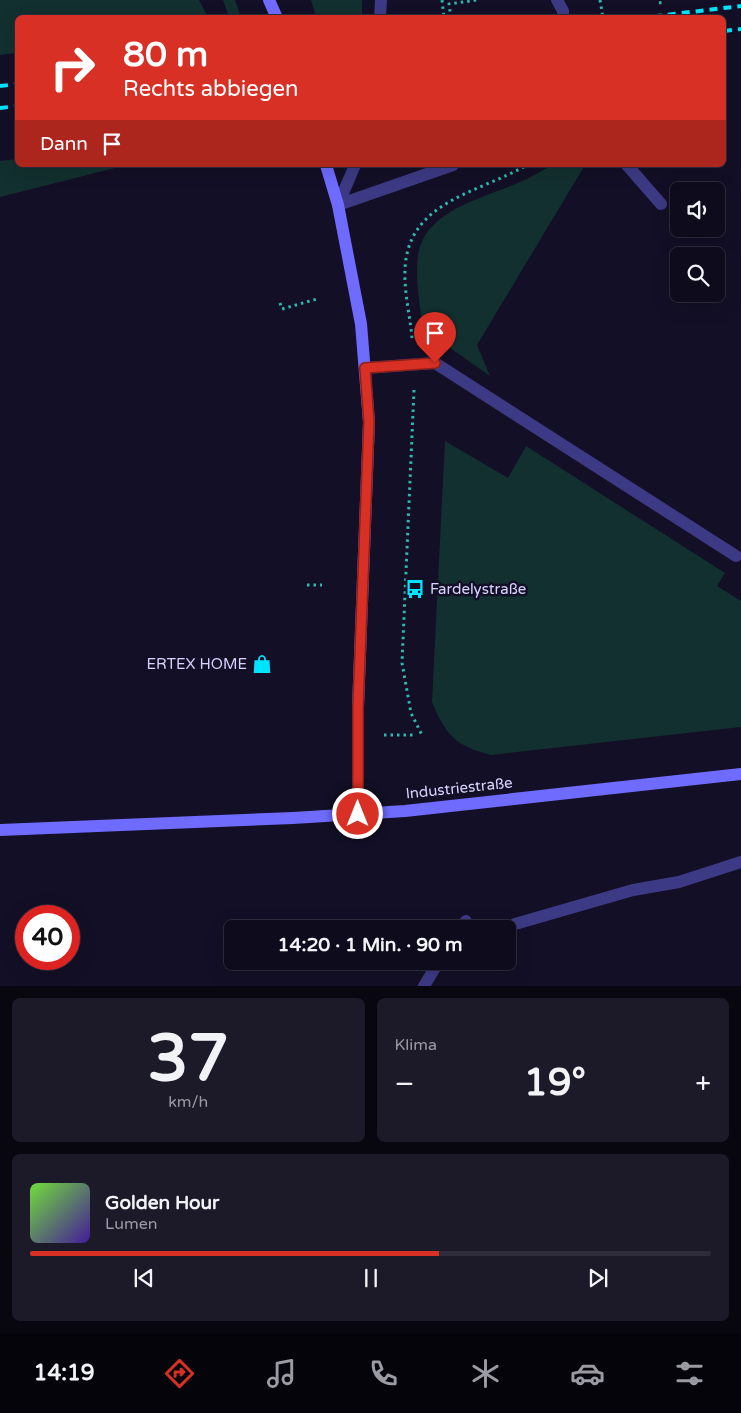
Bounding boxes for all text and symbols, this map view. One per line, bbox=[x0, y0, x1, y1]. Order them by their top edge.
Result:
text: 80 m bbox=[123, 34, 208, 76]
icon: right bbox=[40, 35, 105, 100]
text: Rechts abbiegen bbox=[123, 76, 298, 102]
icon: arrive bbox=[98, 130, 126, 158]
text: Dann bbox=[40, 133, 88, 155]
map controls bbox=[670, 182, 725, 302]
button: sound bbox=[670, 182, 725, 237]
button: search bbox=[670, 247, 725, 302]
pin bbox=[414, 312, 456, 363]
icon: arrive bbox=[421, 319, 449, 347]
bus stop icon: Fardelystraße bbox=[404, 578, 426, 600]
place label: Fardelystraße bbox=[430, 580, 526, 598]
shop icon: ERTEX HOME bbox=[251, 653, 273, 675]
place label: ERTEX HOME bbox=[147, 655, 247, 673]
street label: Industriestraße bbox=[405, 773, 513, 803]
position arrow bbox=[331, 787, 383, 839]
speed limit sign: 40 bbox=[15, 905, 80, 970]
text: 14:20 · 1 Min. · 90 m bbox=[278, 934, 462, 956]
text: 37 bbox=[147, 1020, 229, 1099]
text: Klima bbox=[395, 1035, 437, 1055]
text: 19° bbox=[524, 1060, 586, 1106]
text: − bbox=[395, 1067, 414, 1101]
text: + bbox=[695, 1067, 711, 1101]
text: km/h bbox=[168, 1092, 208, 1112]
text: Golden Hour bbox=[105, 1192, 219, 1214]
text: Lumen bbox=[105, 1214, 157, 1234]
icon: previous bbox=[130, 1264, 158, 1292]
icon: pause bbox=[357, 1264, 385, 1292]
icon: next bbox=[584, 1264, 612, 1292]
icon: directions bbox=[162, 1356, 197, 1391]
icon: music bbox=[264, 1356, 299, 1391]
icon: phone bbox=[366, 1356, 401, 1391]
icon: climate bbox=[468, 1356, 503, 1391]
icon: car bbox=[570, 1356, 605, 1391]
icon: filters bbox=[672, 1356, 707, 1391]
text: 14:19 bbox=[34, 1360, 95, 1386]

